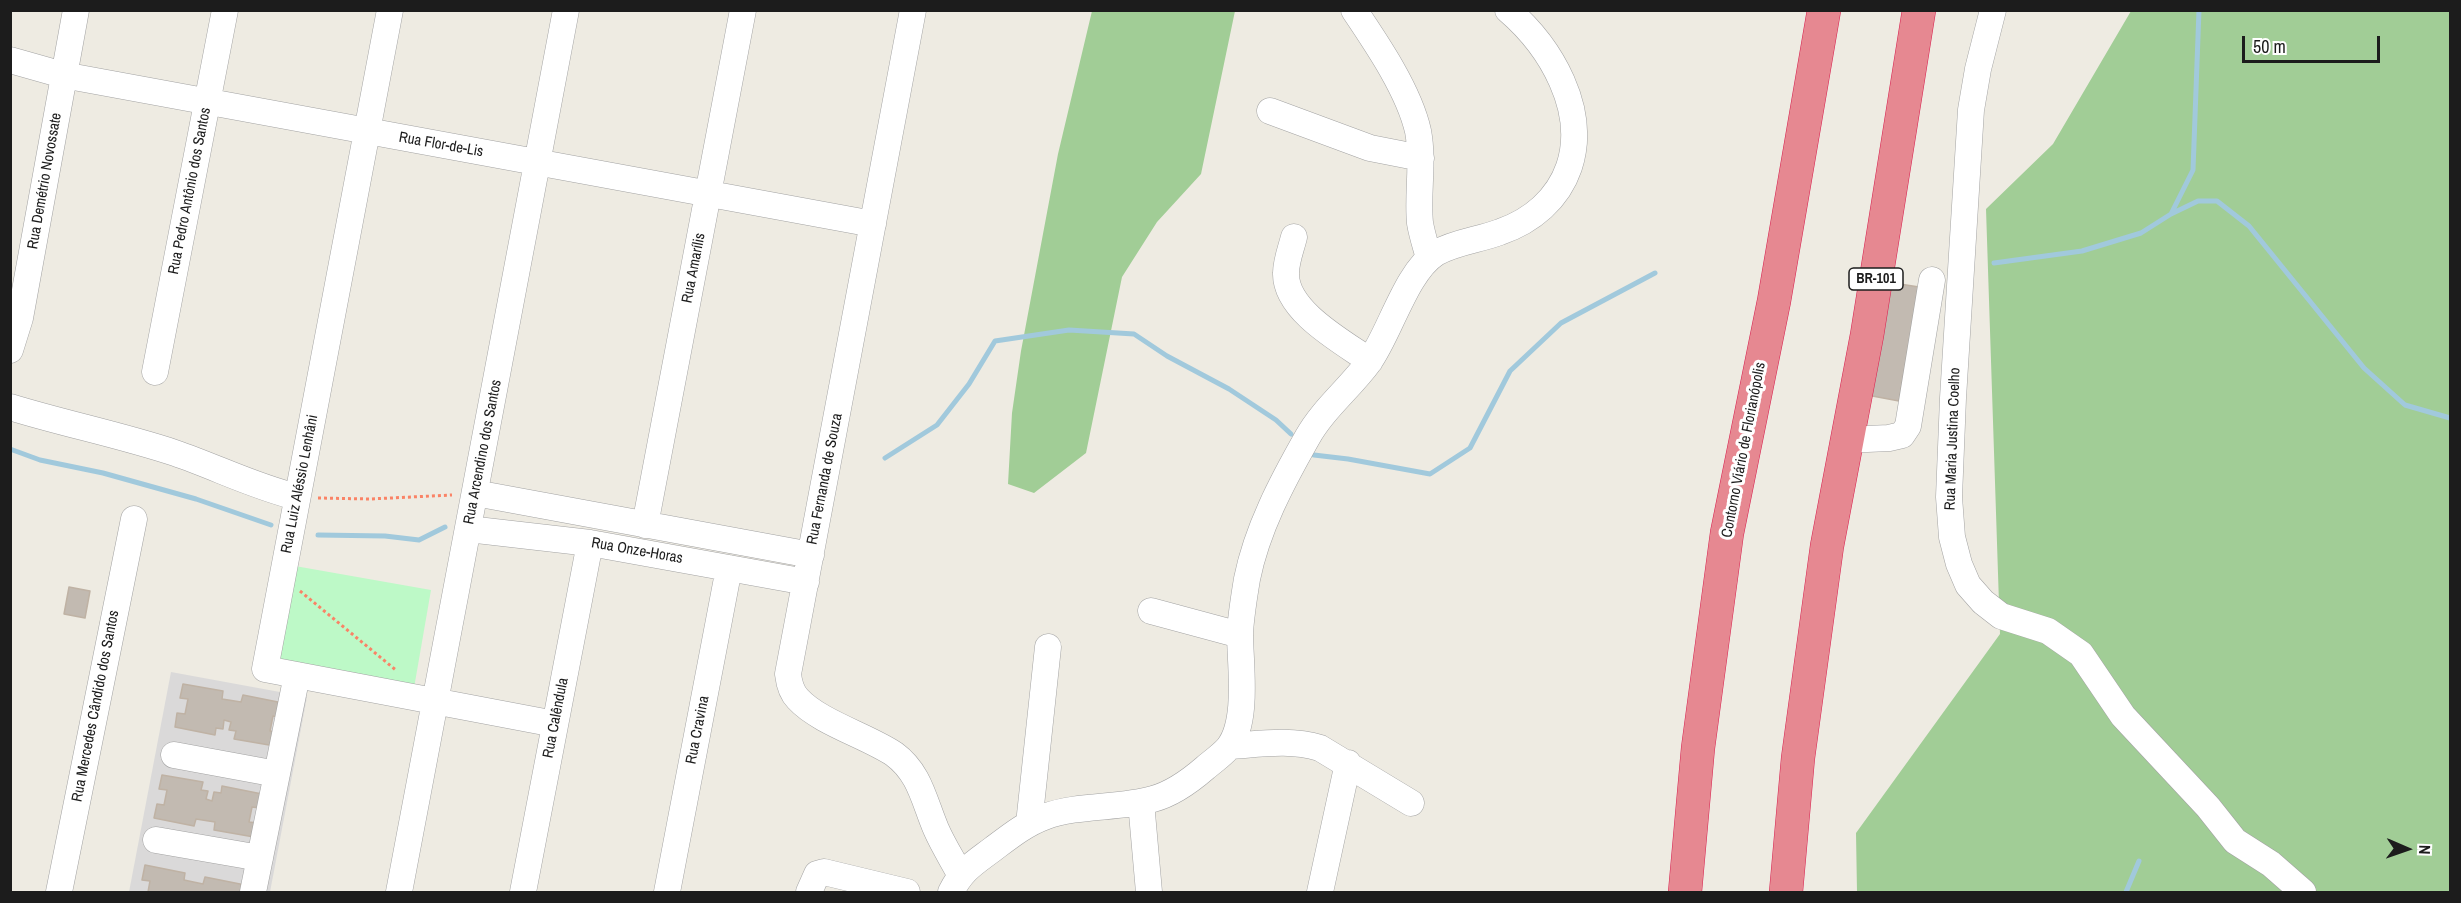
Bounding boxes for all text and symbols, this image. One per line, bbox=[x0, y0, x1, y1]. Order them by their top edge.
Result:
scale bar bbox=[2245, 24, 2383, 62]
text: 50 m bbox=[2253, 34, 2286, 59]
street label: Rua Pedro Antônio dos Santos bbox=[165, 106, 215, 276]
street label: Rua Demétrio Novossate bbox=[24, 111, 66, 251]
street label: Rua Flor-de-Lis bbox=[397, 129, 485, 161]
street label: Rua Amarílis bbox=[678, 231, 710, 305]
road number: BR-101 bbox=[1849, 268, 1903, 290]
street label: Contorno Viário de Florianópolis bbox=[1718, 361, 1770, 539]
street label: Rua Maria Justina Coelho bbox=[1942, 367, 1964, 511]
street label: Rua Arcendino dos Santos bbox=[460, 378, 506, 526]
street label: Rua Fernanda de Souza bbox=[803, 412, 847, 546]
street label: Rua Luiz Aléssio Lenhâni bbox=[278, 413, 322, 555]
street label: Rua Onze-Horas bbox=[590, 534, 684, 568]
street label: Rua Mercedes Cândido dos Santos bbox=[69, 609, 123, 803]
street label: Rua Calêndula bbox=[539, 676, 573, 760]
street label: Rua Cravina bbox=[683, 694, 713, 766]
north arrow bbox=[2377, 819, 2437, 879]
text: N bbox=[2414, 844, 2436, 855]

